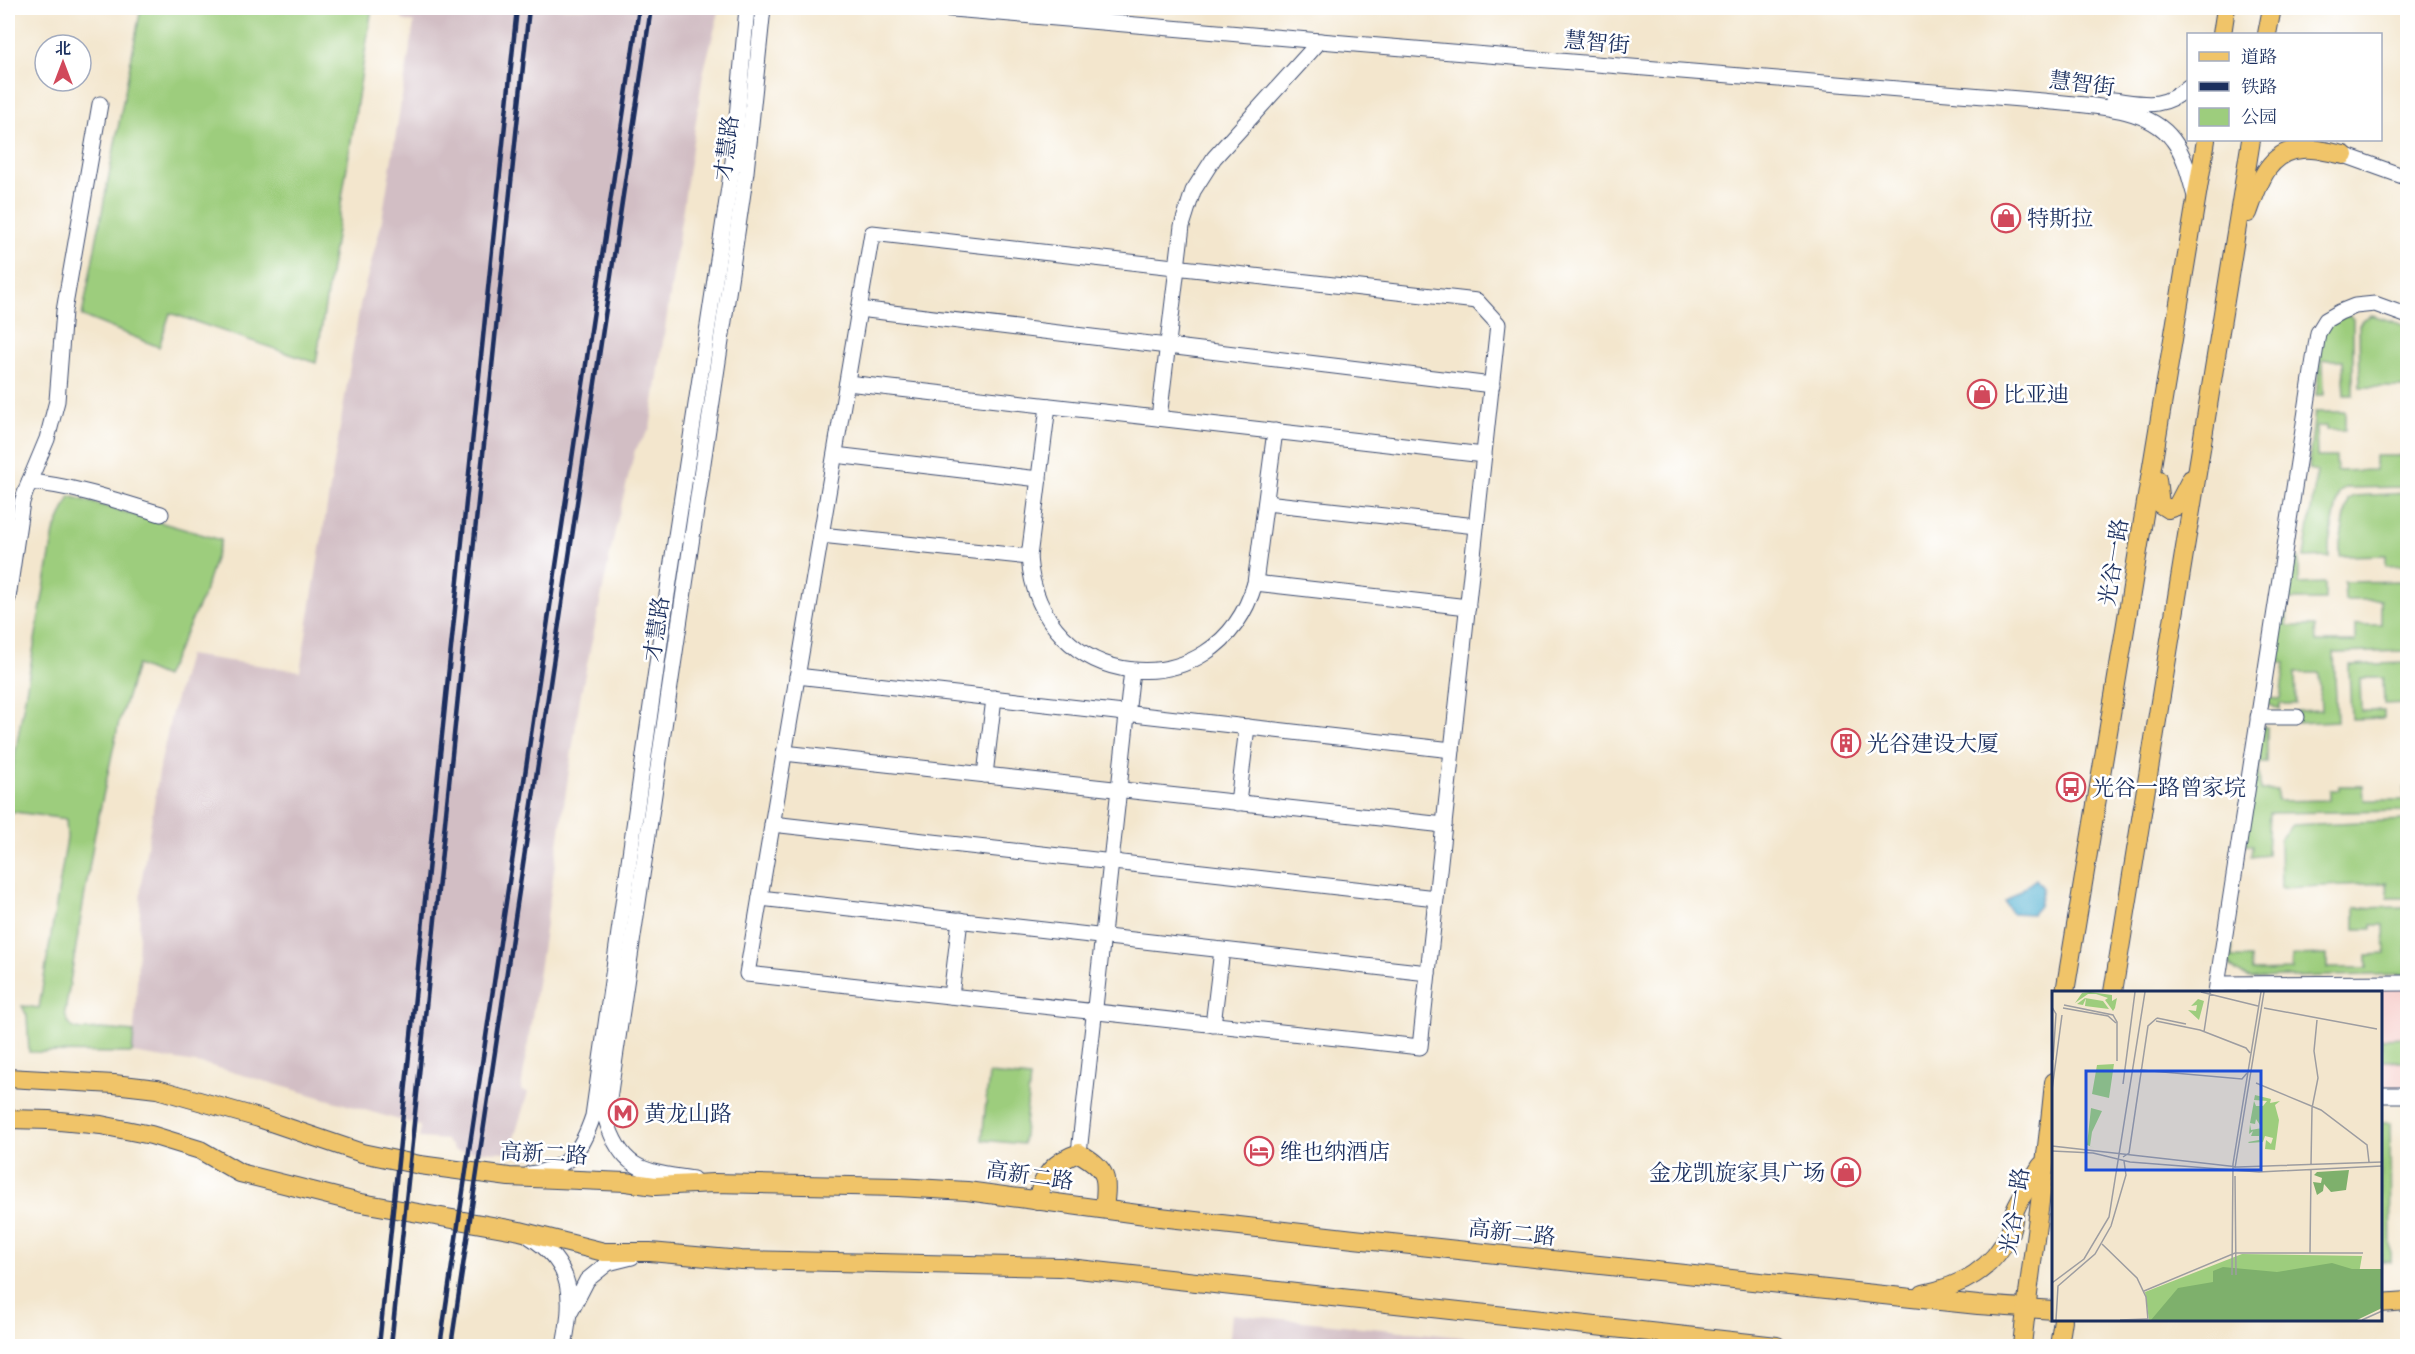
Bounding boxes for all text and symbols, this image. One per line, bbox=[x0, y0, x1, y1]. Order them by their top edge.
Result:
street label: 慧智街 bbox=[1562, 26, 1631, 64]
north arrow bbox=[33, 33, 93, 93]
legend bbox=[2187, 33, 2382, 141]
text: 北 bbox=[55, 39, 71, 62]
text: 道路 bbox=[2241, 46, 2277, 72]
street label: 慧智街 bbox=[2047, 66, 2116, 106]
text: 铁路 bbox=[2241, 76, 2277, 102]
text: 公园 bbox=[2241, 106, 2277, 132]
street label: 才慧路 bbox=[709, 114, 749, 183]
shop icon: 特斯拉 bbox=[1990, 202, 2022, 234]
place label: 特斯拉 bbox=[2027, 205, 2093, 237]
shop icon: 比亚迪 bbox=[1966, 378, 1998, 410]
place label: 比亚迪 bbox=[2003, 381, 2069, 413]
street label: 光谷一路 bbox=[2093, 517, 2139, 608]
street label: 才慧路 bbox=[639, 595, 679, 664]
building icon: 光谷建设大厦 bbox=[1830, 727, 1862, 759]
place label: 光谷建设大厦 bbox=[1867, 730, 1999, 762]
bus stop icon: 光谷一路曾家垸 bbox=[2055, 771, 2087, 803]
place label: 光谷一路曾家垸 bbox=[2092, 774, 2246, 806]
inset map bbox=[2052, 991, 2382, 1321]
metro station icon: 黄龙山路 bbox=[607, 1097, 639, 1129]
place label: 黄龙山路 bbox=[644, 1100, 732, 1132]
hotel icon: 维也纳酒店 bbox=[1243, 1135, 1275, 1167]
street label: 高新二路 bbox=[499, 1138, 589, 1174]
place label: 维也纳酒店 bbox=[1280, 1138, 1390, 1170]
street label: 高新二路 bbox=[984, 1156, 1075, 1200]
shop icon: 金龙凯旋家具广场 bbox=[1830, 1156, 1862, 1188]
place label: 金龙凯旋家具广场 bbox=[1649, 1159, 1825, 1191]
street label: 光谷一路 bbox=[1994, 1166, 2040, 1257]
street label: 高新二路 bbox=[1466, 1214, 1557, 1255]

